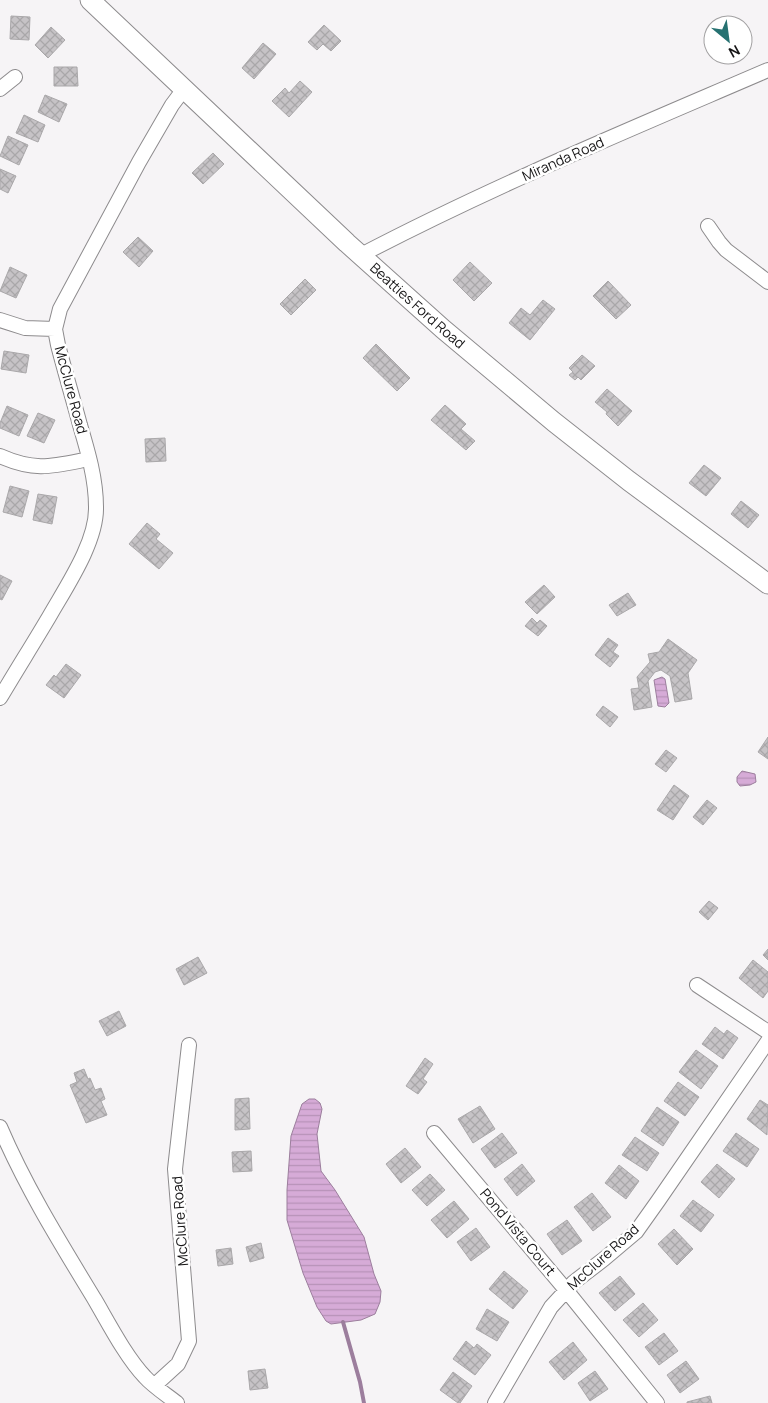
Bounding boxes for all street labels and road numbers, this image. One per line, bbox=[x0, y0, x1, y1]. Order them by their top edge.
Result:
street label: Miranda Road bbox=[519, 132, 607, 185]
street label: Beatties Ford Road bbox=[366, 258, 469, 352]
street label: McClure Road bbox=[51, 344, 92, 436]
street label: McClure Road bbox=[167, 1175, 192, 1267]
street label: Pond Vista Court bbox=[476, 1184, 561, 1280]
street label: McClure Road bbox=[563, 1219, 643, 1294]

